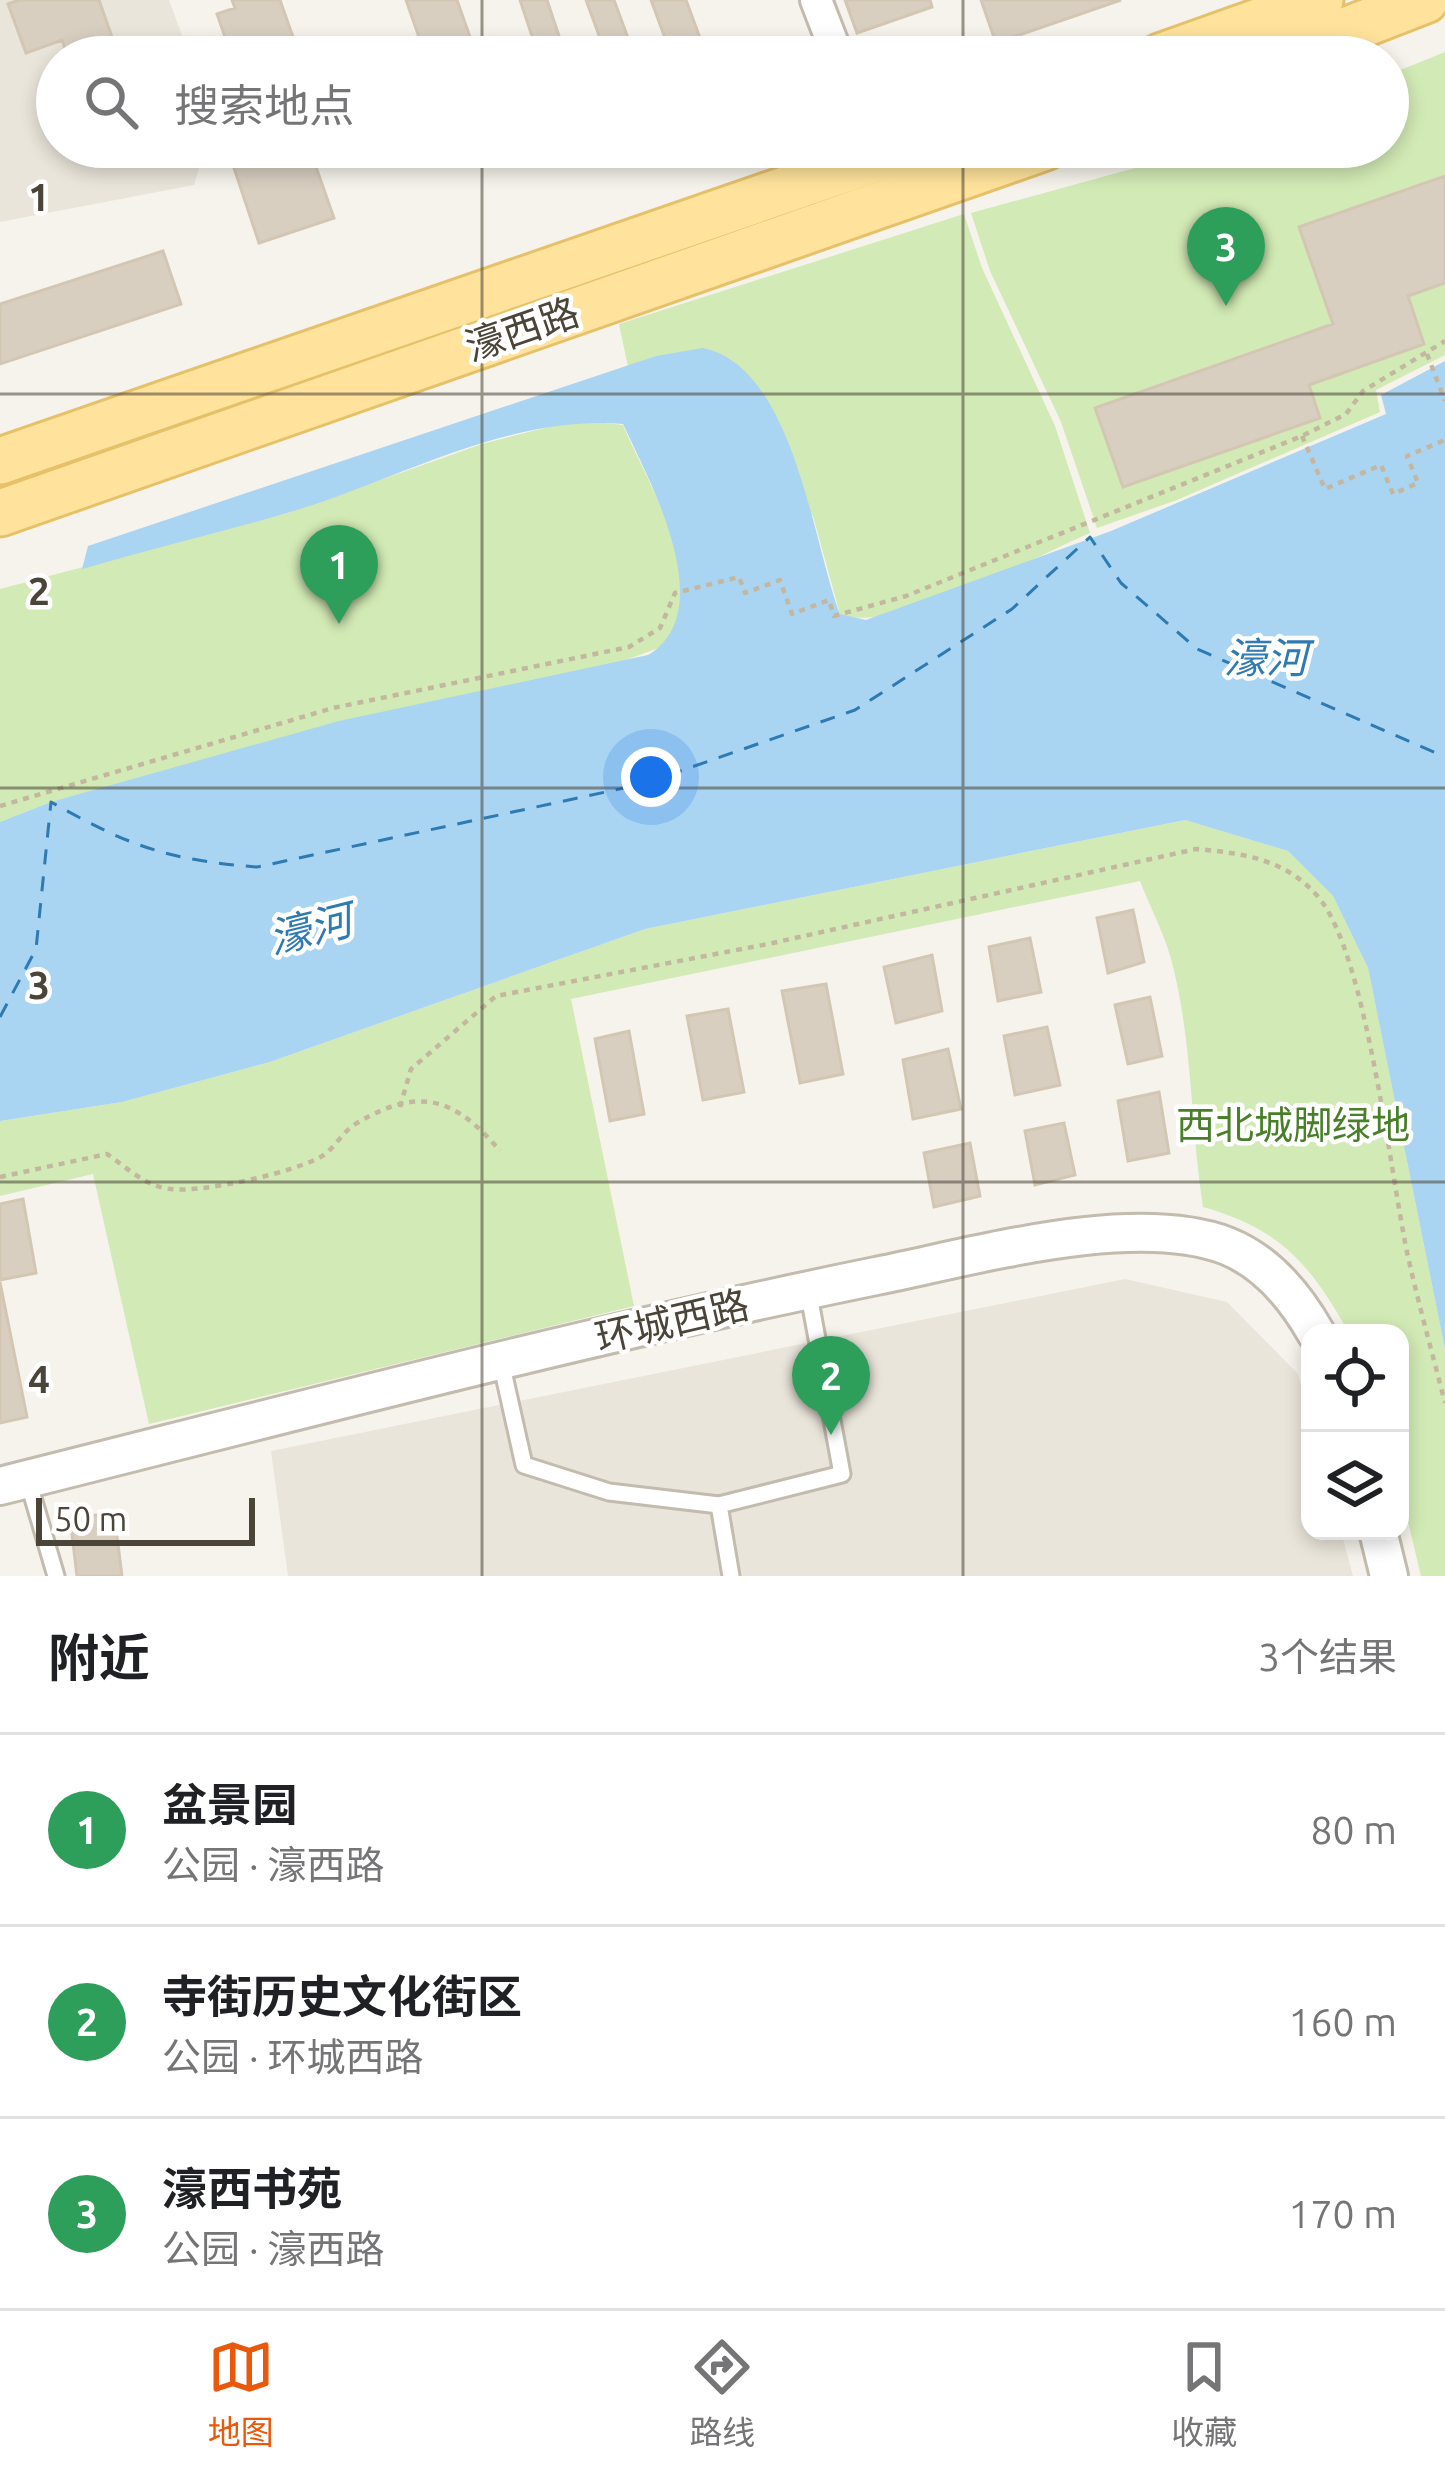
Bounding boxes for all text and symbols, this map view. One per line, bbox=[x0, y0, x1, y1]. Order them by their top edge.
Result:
search box bbox=[36, 36, 1409, 168]
icon: search bbox=[78, 69, 144, 135]
text: 搜索地点 bbox=[174, 80, 354, 131]
text: 1 bbox=[28, 175, 50, 218]
pin: 3 bbox=[1187, 207, 1265, 306]
street label: 濠西路 bbox=[460, 289, 584, 368]
pin: 1 bbox=[300, 525, 378, 624]
text: 2 bbox=[28, 569, 50, 612]
water label: 濠河 bbox=[1224, 634, 1315, 681]
your location bbox=[621, 747, 681, 807]
water label: 濠河 bbox=[263, 894, 363, 961]
text: 3 bbox=[28, 963, 50, 1006]
park label: 西北城脚绿地 bbox=[1176, 1103, 1410, 1146]
street label: 环城西路 bbox=[591, 1282, 753, 1359]
map controls bbox=[1301, 1324, 1409, 1540]
button: locate bbox=[1301, 1324, 1409, 1432]
pin: 2 bbox=[792, 1336, 870, 1435]
text: 4 bbox=[28, 1357, 50, 1400]
button: layers bbox=[1301, 1432, 1409, 1540]
scale bar bbox=[36, 1492, 255, 1545]
text: 50 m bbox=[54, 1500, 127, 1537]
text: 附近 bbox=[48, 1628, 150, 1686]
text: 3个结果 bbox=[1258, 1635, 1397, 1678]
text: 盆景园 bbox=[162, 1779, 297, 1830]
text: 1 bbox=[76, 1808, 98, 1851]
text: 80 m bbox=[1310, 1808, 1397, 1851]
text: 公园 · 濠西路 bbox=[162, 1843, 384, 1886]
text: 寺街历史文化街区 bbox=[162, 1971, 522, 2022]
text: 2 bbox=[76, 2000, 98, 2043]
text: 160 m bbox=[1288, 2000, 1397, 2043]
text: 公园 · 环城西路 bbox=[162, 2035, 423, 2078]
text: 濠西书苑 bbox=[162, 2163, 342, 2214]
text: 3 bbox=[76, 2192, 98, 2235]
text: 170 m bbox=[1288, 2192, 1397, 2235]
text: 公园 · 濠西路 bbox=[162, 2227, 384, 2270]
tab: 地图 bbox=[208, 2334, 274, 2454]
tab: 路线 bbox=[689, 2334, 755, 2454]
tab: 收藏 bbox=[1171, 2334, 1237, 2454]

